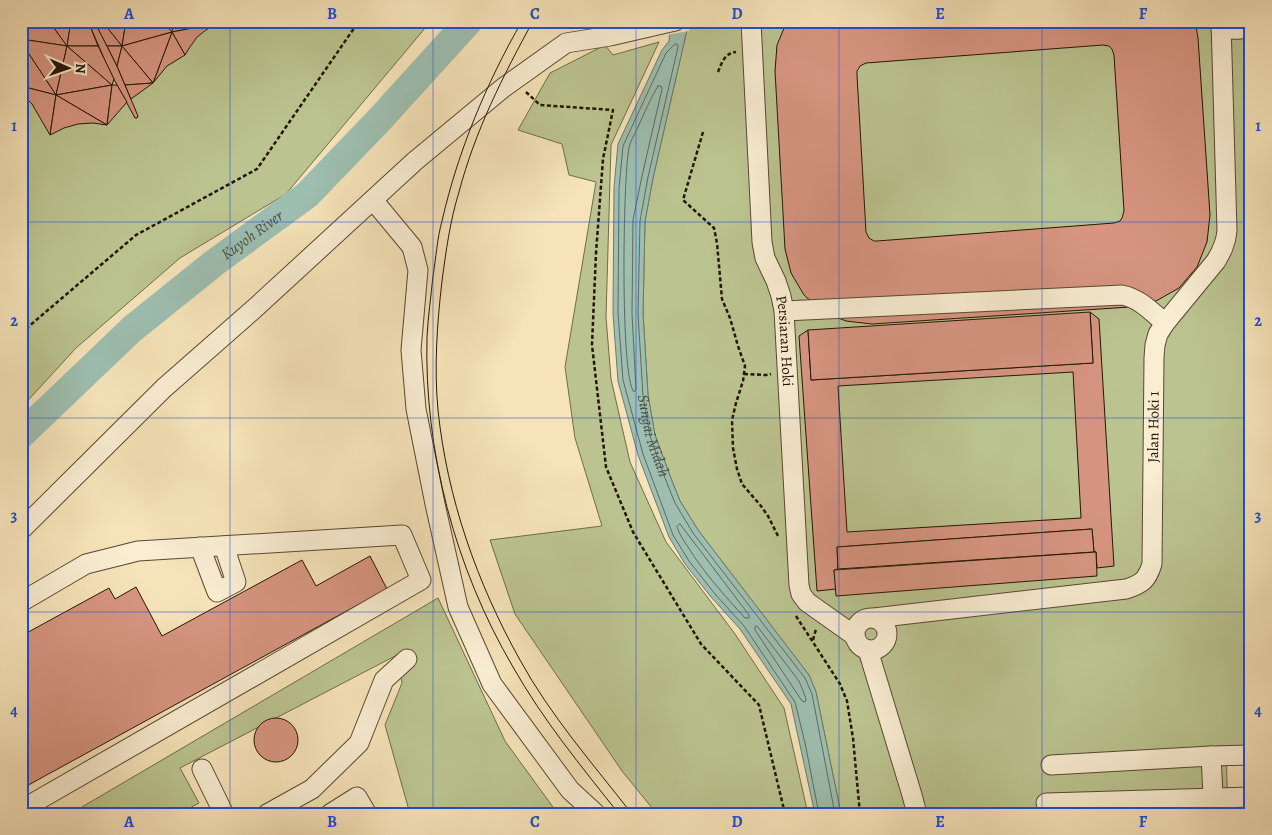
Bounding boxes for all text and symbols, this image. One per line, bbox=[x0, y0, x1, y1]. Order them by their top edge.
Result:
text: A bbox=[123, 3, 135, 25]
text: B bbox=[327, 3, 337, 25]
text: C bbox=[530, 3, 540, 25]
text: D bbox=[731, 3, 743, 25]
text: E bbox=[935, 3, 945, 25]
text: F bbox=[1139, 3, 1148, 25]
north arrow bbox=[42, 42, 92, 92]
text: N bbox=[71, 63, 90, 74]
text: 1 bbox=[11, 115, 17, 137]
text: 1 bbox=[1255, 115, 1261, 137]
water label: Kuyoh River bbox=[217, 205, 288, 265]
street label: Persiaran Hoki bbox=[771, 294, 798, 387]
text: 2 bbox=[10, 310, 18, 332]
text: 2 bbox=[1254, 310, 1262, 332]
street label: Jalan Hoki 1 bbox=[1143, 391, 1164, 463]
water label: Sungai Midah bbox=[632, 393, 675, 480]
text: 3 bbox=[11, 505, 18, 527]
text: 3 bbox=[1255, 505, 1262, 527]
text: 4 bbox=[10, 700, 18, 722]
text: 4 bbox=[1254, 700, 1262, 722]
text: A bbox=[123, 811, 135, 833]
text: B bbox=[327, 811, 337, 833]
text: C bbox=[530, 811, 540, 833]
text: D bbox=[731, 811, 743, 833]
text: E bbox=[935, 811, 945, 833]
text: F bbox=[1139, 811, 1148, 833]

